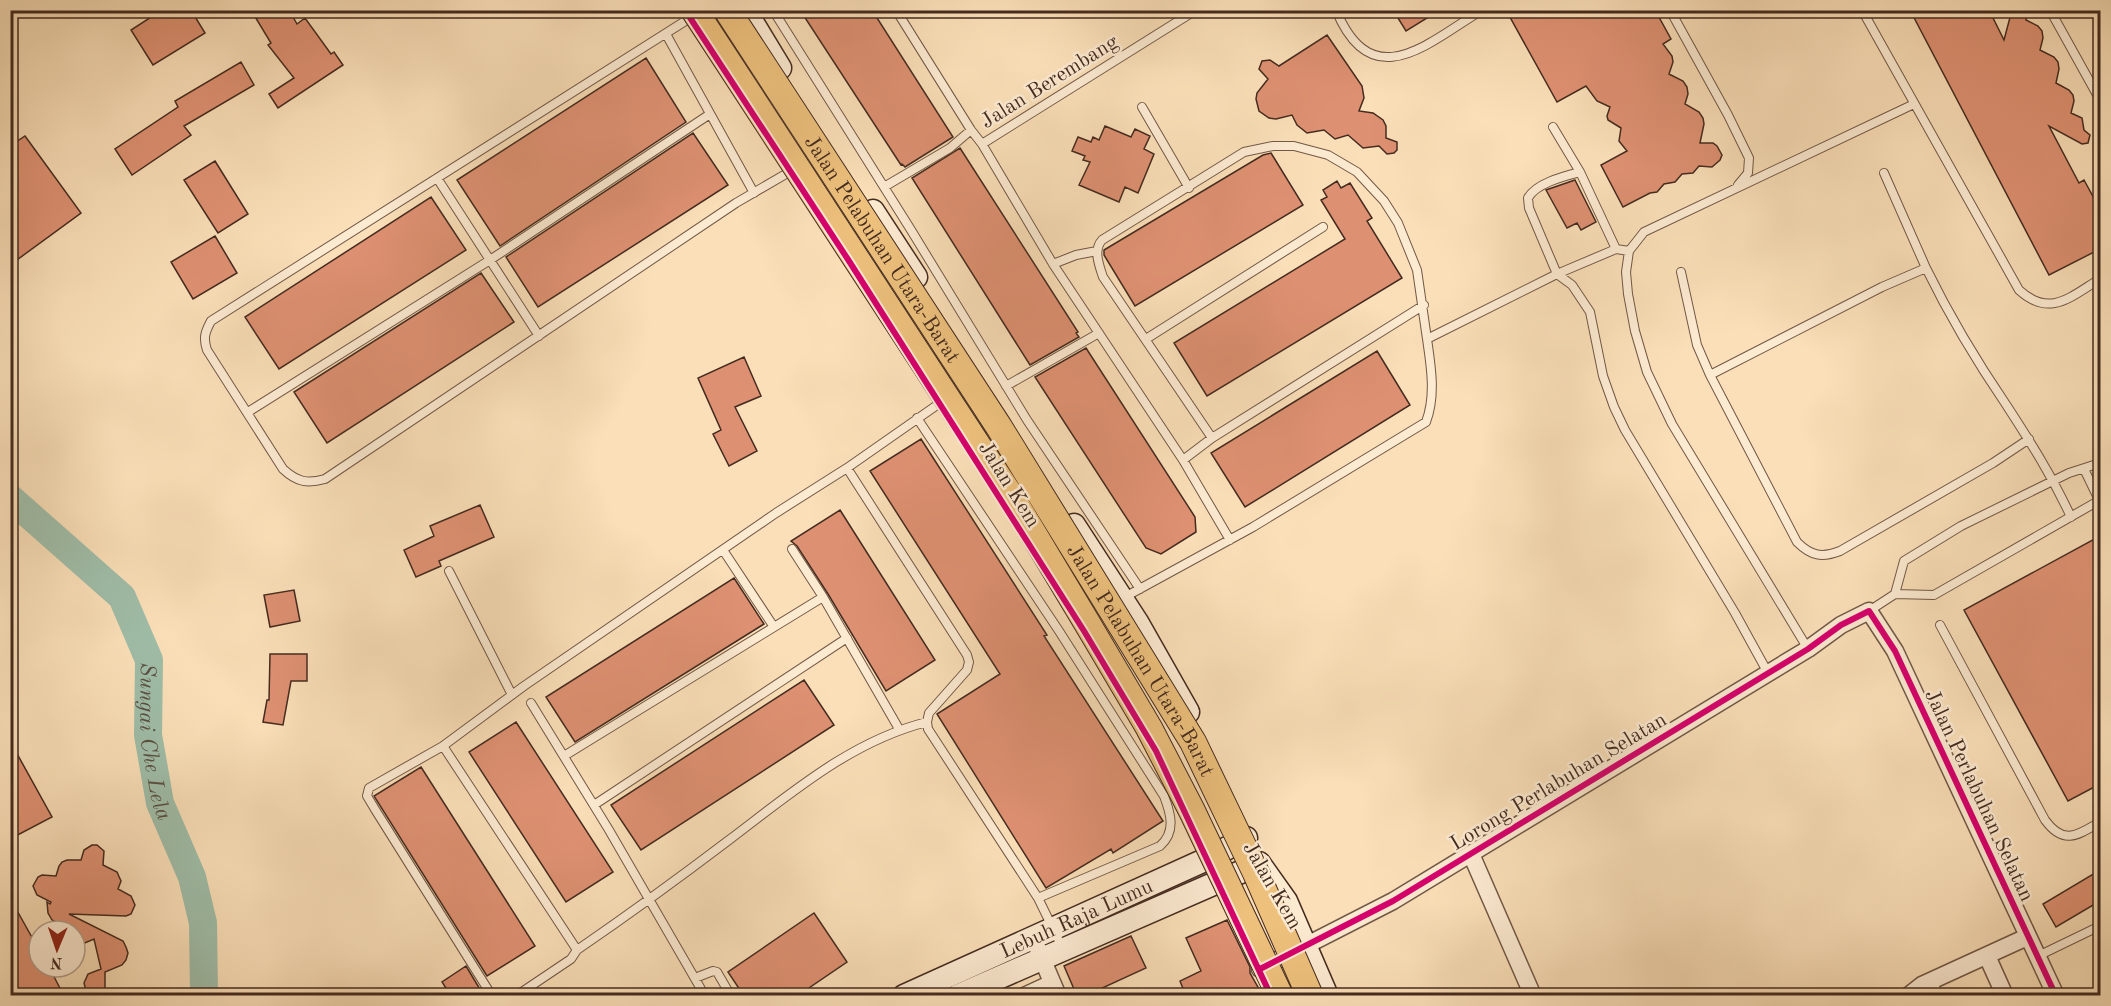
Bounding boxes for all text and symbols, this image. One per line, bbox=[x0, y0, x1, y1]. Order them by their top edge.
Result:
street label: Jalan Berembang bbox=[977, 31, 1123, 133]
street label: Jalan Pelabuhan Utara-Barat bbox=[800, 132, 963, 367]
street label: Jalan Kem bbox=[974, 438, 1043, 532]
street label: Jalan Pelabuhan Utara-Barat bbox=[1062, 541, 1217, 780]
water label: Sungai Che Lela bbox=[135, 663, 175, 824]
street label: Jalan Perlabuhan Selatan bbox=[1920, 686, 2037, 905]
street label: Lorong Perlabuhan Selatan bbox=[1447, 709, 1671, 855]
street label: Jalan Kem bbox=[1238, 838, 1305, 933]
street label: Lebuh Raja Lumu bbox=[997, 876, 1156, 963]
north arrow bbox=[27, 919, 87, 979]
text: N bbox=[49, 954, 63, 970]

